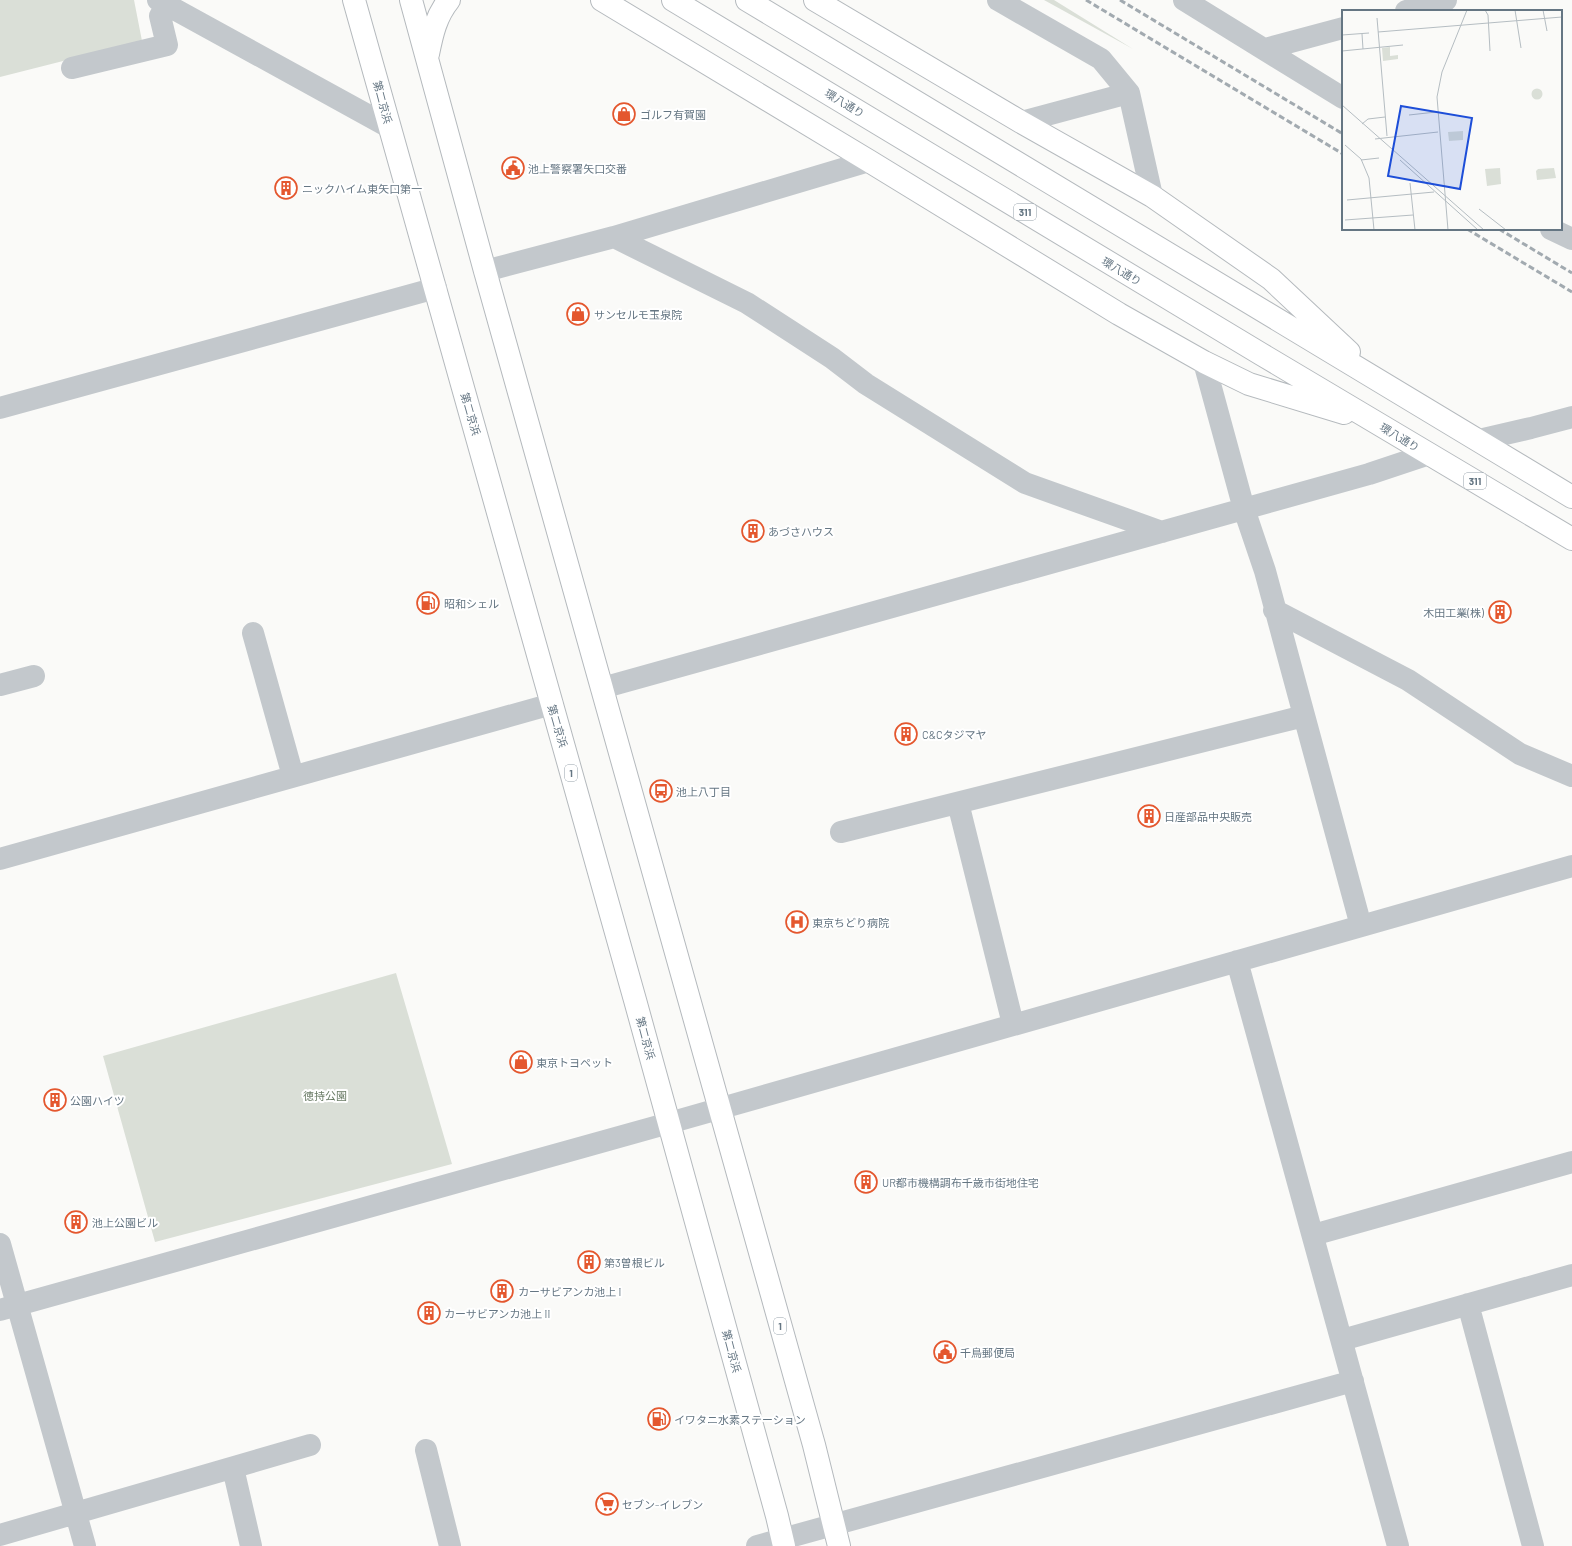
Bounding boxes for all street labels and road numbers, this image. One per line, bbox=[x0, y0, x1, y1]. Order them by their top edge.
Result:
street label: 第二京浜 bbox=[371, 79, 395, 125]
street label: 環八通り bbox=[823, 86, 867, 120]
road number: 311 bbox=[1014, 204, 1036, 220]
street label: 環八通り bbox=[1100, 254, 1144, 288]
street label: 第二京浜 bbox=[459, 391, 483, 437]
street label: 環八通り bbox=[1378, 420, 1422, 454]
road number: 311 bbox=[1464, 473, 1486, 489]
street label: 第二京浜 bbox=[546, 703, 570, 749]
road number: 1 bbox=[565, 765, 577, 781]
street label: 第二京浜 bbox=[634, 1015, 658, 1061]
road number: 1 bbox=[774, 1318, 786, 1334]
street label: 第二京浜 bbox=[720, 1328, 744, 1374]

